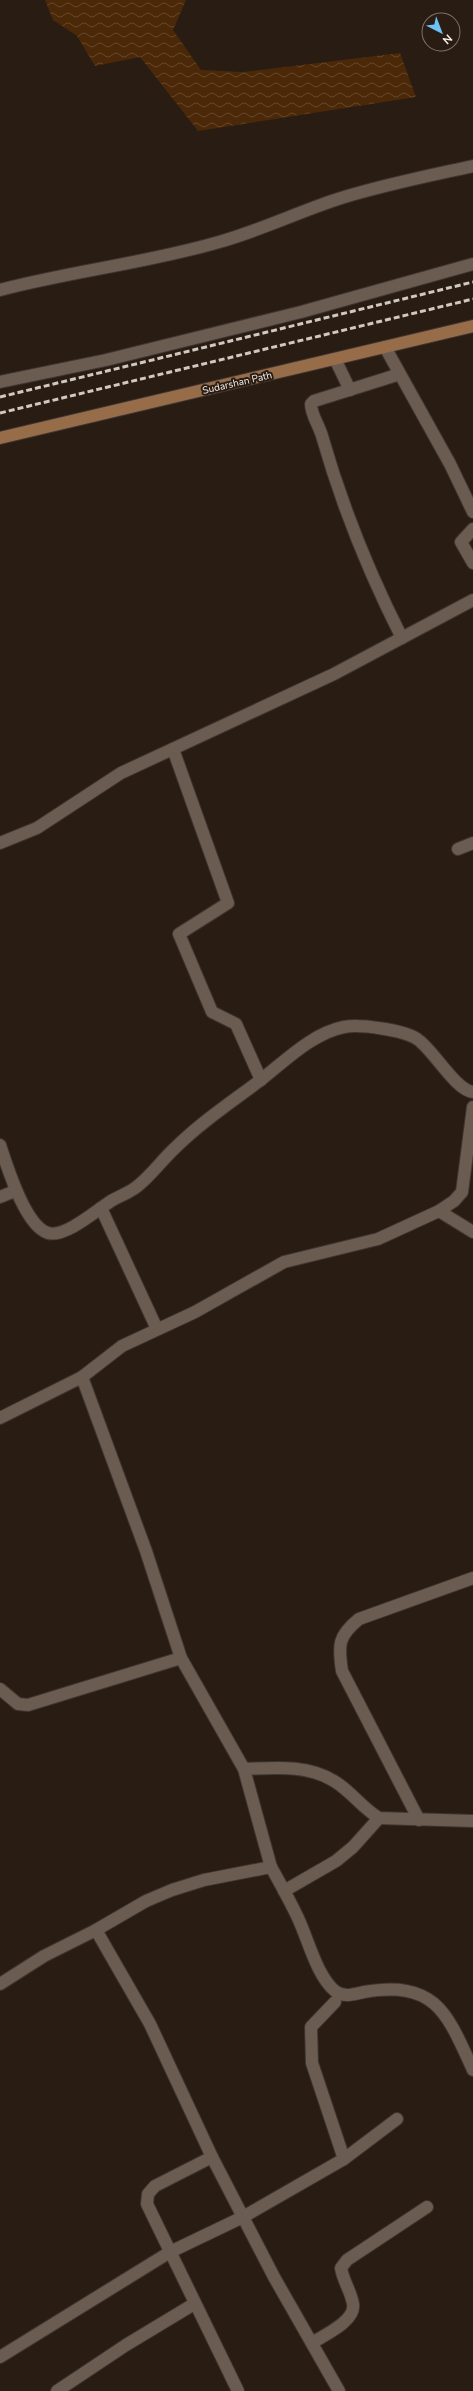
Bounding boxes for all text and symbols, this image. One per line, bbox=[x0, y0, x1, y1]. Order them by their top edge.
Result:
north arrow bbox=[421, 12, 461, 52]
text: N bbox=[439, 31, 455, 47]
street label: Sudarshan Path bbox=[201, 368, 273, 398]

